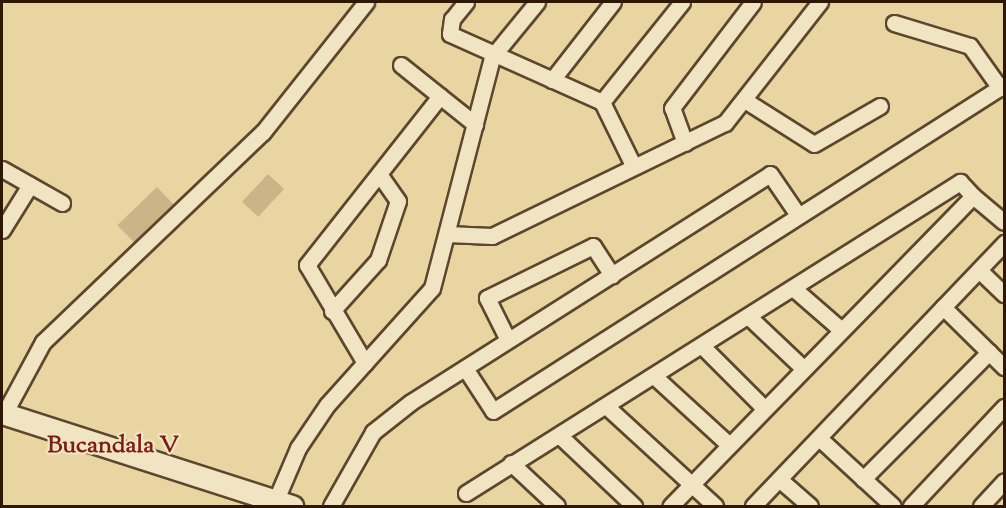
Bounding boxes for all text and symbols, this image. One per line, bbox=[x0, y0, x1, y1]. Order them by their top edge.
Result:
district label: Bucandala V bbox=[47, 433, 179, 461]

